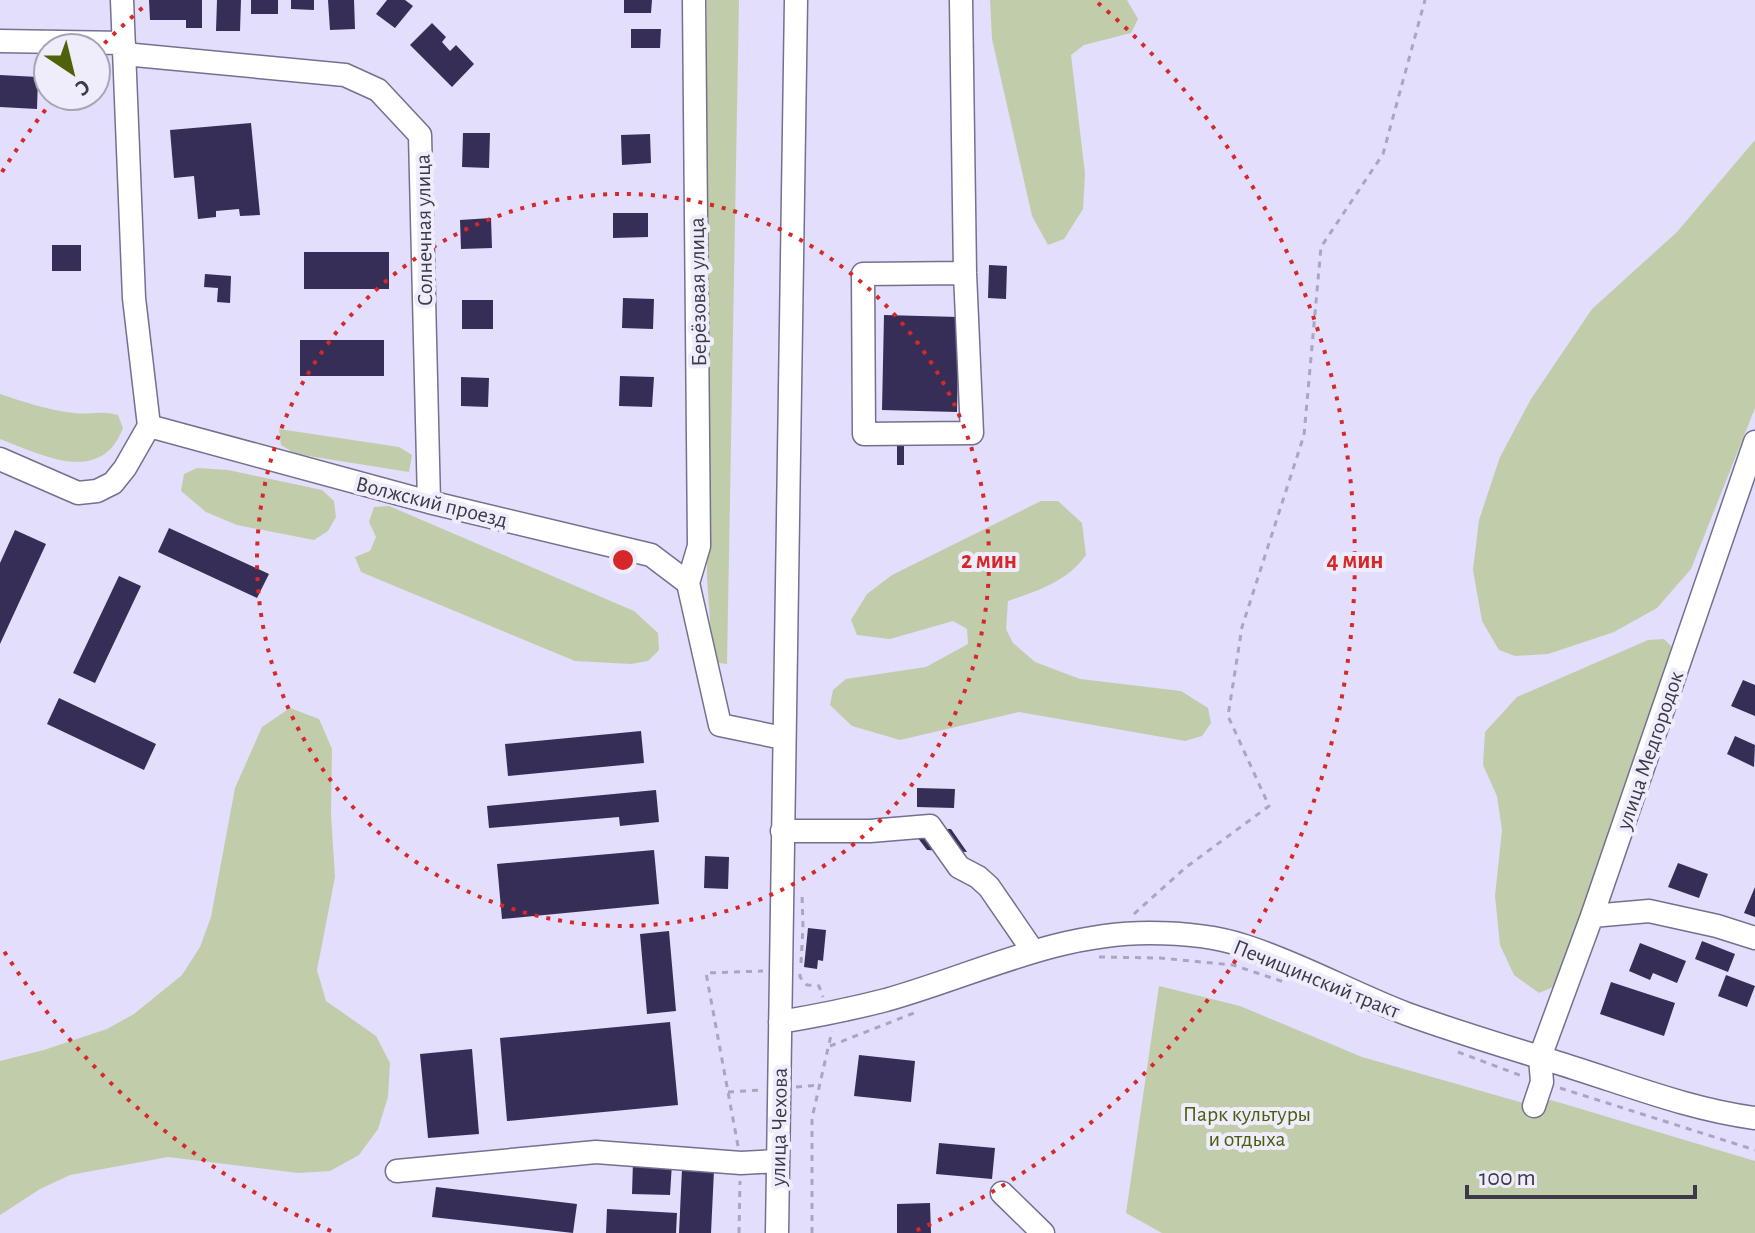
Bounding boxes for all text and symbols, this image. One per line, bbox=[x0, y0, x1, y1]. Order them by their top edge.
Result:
north arrow bbox=[32, 32, 112, 112]
text: С bbox=[72, 75, 94, 100]
street label: Солнечная улица bbox=[412, 154, 436, 306]
street label: Берёзовая улица bbox=[686, 217, 710, 367]
street label: Волжский проезд bbox=[354, 472, 510, 531]
centre of rings bbox=[609, 546, 637, 574]
text: 2 мин bbox=[961, 549, 1017, 573]
text: 4 мин bbox=[1327, 549, 1383, 573]
street label: улица Медгородок bbox=[1612, 668, 1687, 833]
street label: Печищинский тракт bbox=[1230, 936, 1404, 1023]
street label: улица Чехова bbox=[767, 1067, 791, 1188]
park label: Парк культуры и отдыха bbox=[1183, 1103, 1311, 1150]
scale bar bbox=[1467, 1149, 1695, 1199]
text: 100 m bbox=[1479, 1166, 1536, 1190]

